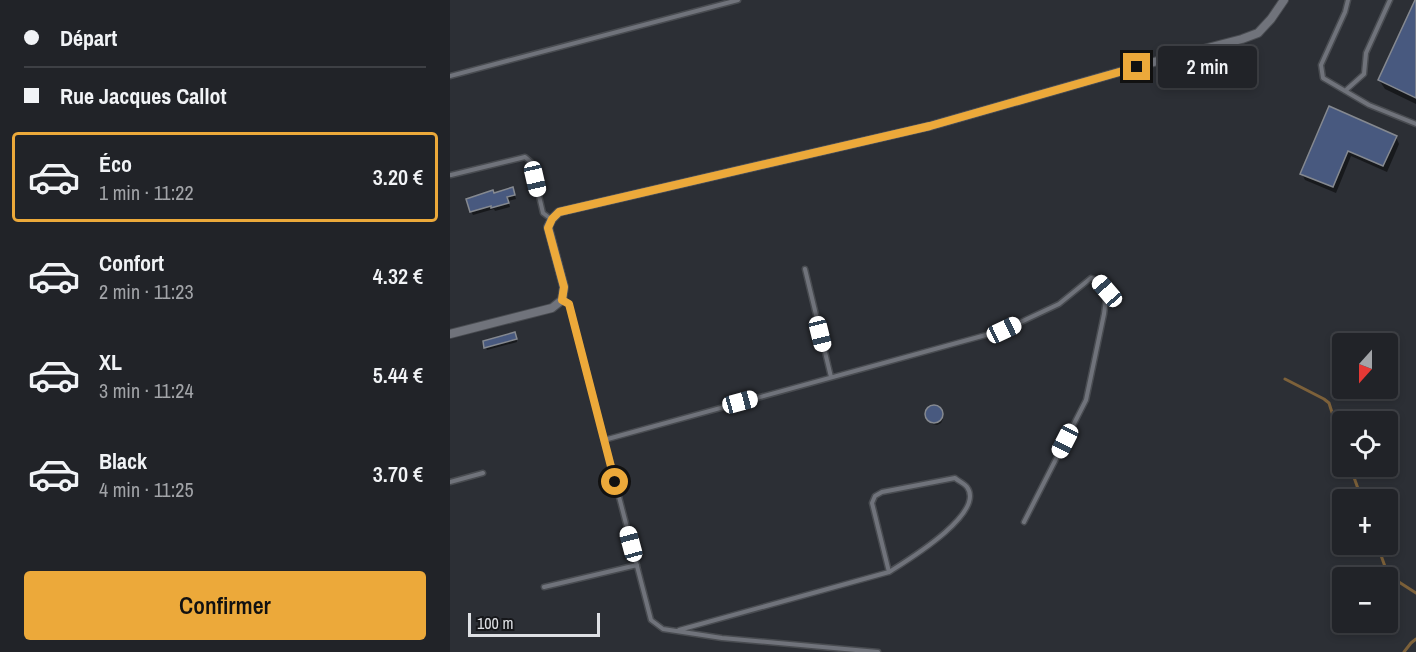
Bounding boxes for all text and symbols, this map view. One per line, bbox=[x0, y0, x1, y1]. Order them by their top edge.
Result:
text: Départ bbox=[60, 23, 117, 53]
callout: 2 min bbox=[1158, 46, 1257, 88]
route end bbox=[1123, 53, 1150, 80]
text: 2 min bbox=[1186, 53, 1229, 80]
text: Rue Jacques Callot bbox=[60, 81, 226, 111]
text: Éco bbox=[99, 149, 132, 179]
icon: car bbox=[27, 150, 81, 204]
car bbox=[522, 159, 548, 199]
text: 3.20 € bbox=[373, 162, 423, 192]
text: 1 min · 11:22 bbox=[99, 179, 194, 206]
text: Confort bbox=[99, 248, 164, 278]
icon: car bbox=[27, 249, 81, 303]
text: 4.32 € bbox=[373, 261, 423, 291]
car bbox=[1088, 272, 1126, 310]
text: 2 min · 11:23 bbox=[99, 278, 194, 305]
car bbox=[807, 314, 833, 354]
car bbox=[984, 314, 1024, 346]
north arrow bbox=[1332, 333, 1398, 399]
map controls bbox=[1332, 333, 1398, 633]
text: XL bbox=[99, 347, 122, 377]
icon: car bbox=[27, 348, 81, 402]
text: 5.44 € bbox=[373, 360, 423, 390]
text: 3 min · 11:24 bbox=[99, 377, 194, 404]
car bbox=[720, 389, 760, 415]
button: locate bbox=[1332, 411, 1398, 477]
car bbox=[1049, 421, 1081, 461]
text: Black bbox=[99, 446, 147, 476]
icon: car bbox=[27, 447, 81, 501]
text: 3.70 € bbox=[373, 459, 423, 489]
route start bbox=[601, 468, 628, 495]
text: 4 min · 11:25 bbox=[99, 476, 194, 503]
button: + bbox=[1332, 489, 1398, 555]
car bbox=[618, 524, 644, 564]
button: − bbox=[1332, 567, 1398, 633]
button: Confirmer bbox=[24, 571, 426, 640]
scale bar bbox=[468, 610, 600, 638]
text: 100 m bbox=[477, 612, 513, 634]

